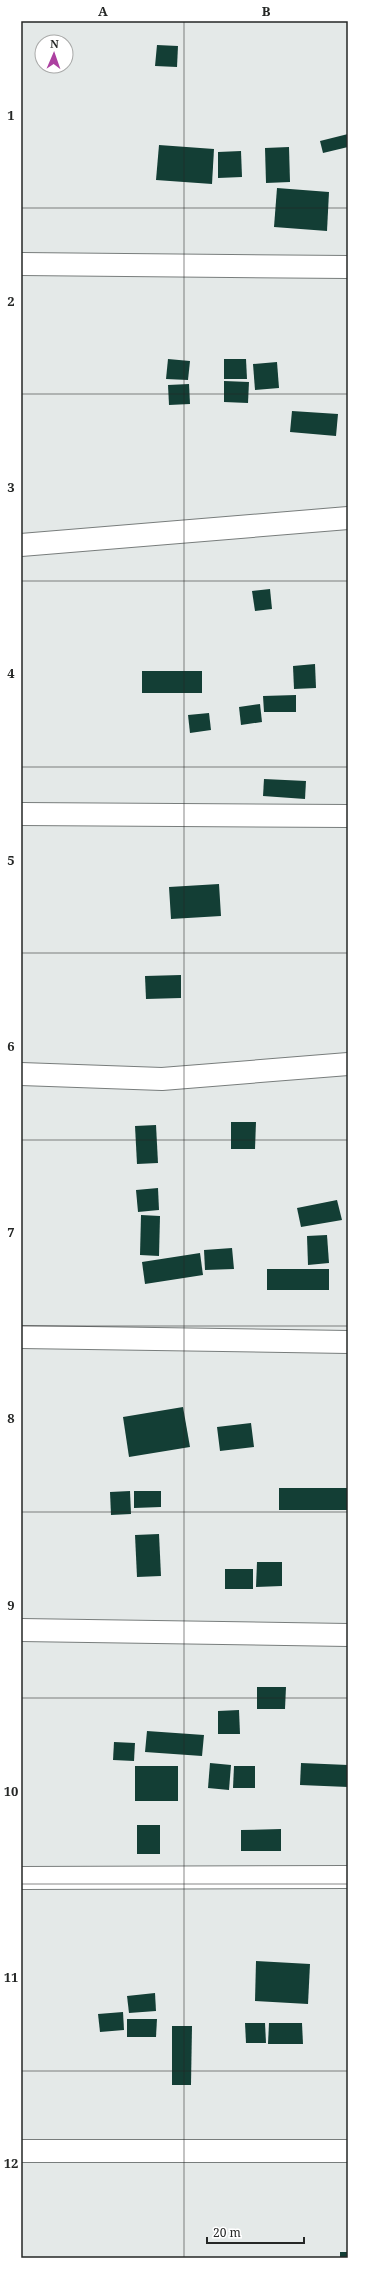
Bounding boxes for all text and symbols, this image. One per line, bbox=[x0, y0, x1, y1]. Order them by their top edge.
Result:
text: A bbox=[98, 2, 108, 20]
text: B bbox=[262, 2, 271, 20]
north arrow bbox=[34, 34, 74, 74]
text: N bbox=[50, 36, 59, 51]
text: 1 bbox=[7, 106, 15, 124]
text: 2 bbox=[7, 292, 15, 310]
text: 3 bbox=[7, 478, 15, 496]
text: 4 bbox=[7, 664, 15, 682]
text: 5 bbox=[7, 851, 15, 869]
text: 6 bbox=[7, 1037, 15, 1055]
text: 7 bbox=[7, 1223, 15, 1241]
text: 8 bbox=[7, 1409, 15, 1427]
text: 9 bbox=[7, 1596, 15, 1614]
text: 10 bbox=[4, 1782, 18, 1800]
text: 11 bbox=[4, 1968, 18, 1986]
text: 12 bbox=[4, 2154, 18, 2172]
scale bar bbox=[207, 2219, 304, 2245]
text: 20 m bbox=[213, 2224, 241, 2241]

